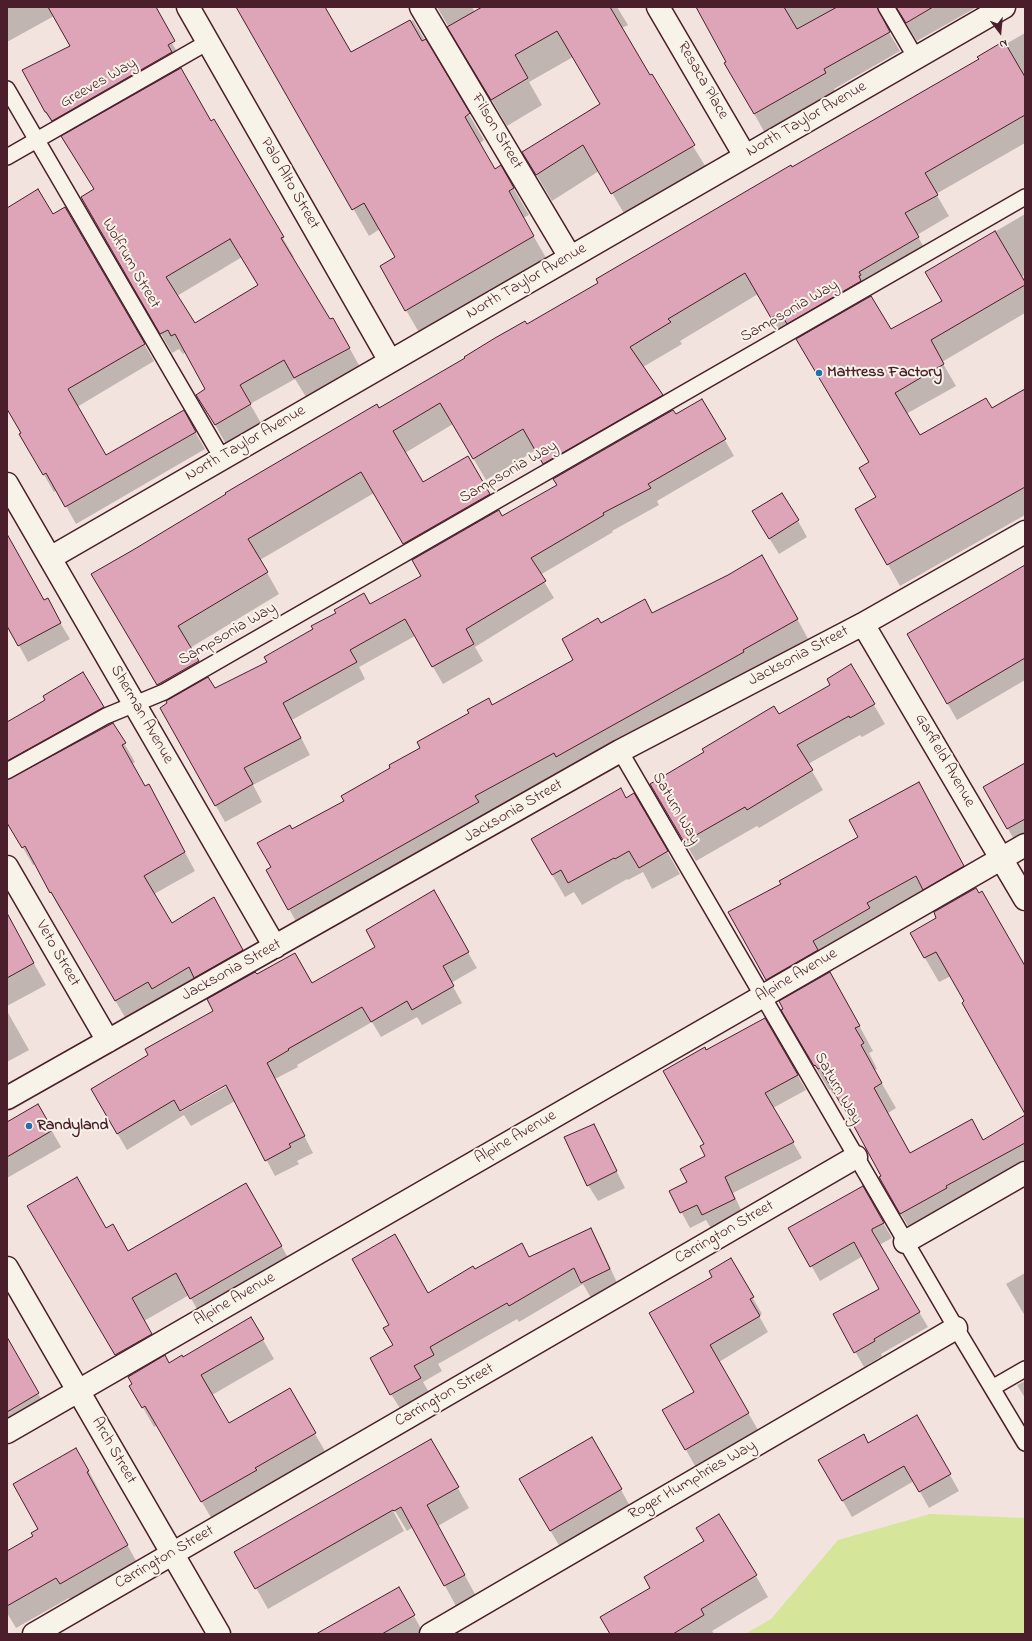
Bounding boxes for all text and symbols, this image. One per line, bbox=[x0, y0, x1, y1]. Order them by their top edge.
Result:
north arrow bbox=[980, 12, 1020, 52]
text: N bbox=[998, 35, 1009, 52]
street label: Resaca Place bbox=[672, 39, 732, 123]
street label: Greeves Way bbox=[57, 54, 141, 114]
street label: North Taylor Avenue bbox=[743, 78, 871, 162]
street label: Filson Street bbox=[466, 91, 526, 173]
street label: Palo Alto Street bbox=[255, 135, 323, 233]
street label: Wolfrum Street bbox=[97, 216, 163, 312]
street label: North Taylor Avenue bbox=[463, 240, 591, 324]
street label: Sampsonia Way bbox=[738, 276, 842, 348]
place label: Mattress Factory bbox=[827, 363, 942, 383]
marker: Mattress Factory bbox=[814, 368, 824, 378]
street label: North Taylor Avenue bbox=[182, 402, 310, 486]
street label: Sampsonia Way bbox=[457, 437, 561, 509]
street label: Sampsonia Way bbox=[176, 599, 280, 671]
street label: Jacksonia Street bbox=[746, 623, 852, 691]
street label: Sherman Avenue bbox=[105, 662, 177, 768]
street label: Garfield Avenue bbox=[910, 711, 978, 811]
street label: Saturn Way bbox=[647, 769, 703, 849]
street label: Jacksonia Street bbox=[461, 776, 567, 848]
street label: Veto Street bbox=[31, 918, 83, 990]
street label: Jacksonia Street bbox=[179, 936, 285, 1006]
street label: Alpine Avenue bbox=[753, 945, 841, 1007]
street label: Saturn Way bbox=[809, 1049, 865, 1129]
street label: Alpine Avenue bbox=[472, 1107, 560, 1169]
place label: Randyland bbox=[37, 1116, 108, 1136]
marker: Randyland bbox=[24, 1121, 34, 1131]
street label: Carrington Street bbox=[672, 1197, 778, 1269]
street label: Alpine Avenue bbox=[191, 1269, 279, 1331]
street label: Carrington Street bbox=[392, 1360, 498, 1432]
street label: Arch Street bbox=[86, 1414, 140, 1488]
street label: Roger Humphries Way bbox=[626, 1437, 760, 1525]
street label: Carrington Street bbox=[112, 1522, 218, 1594]

